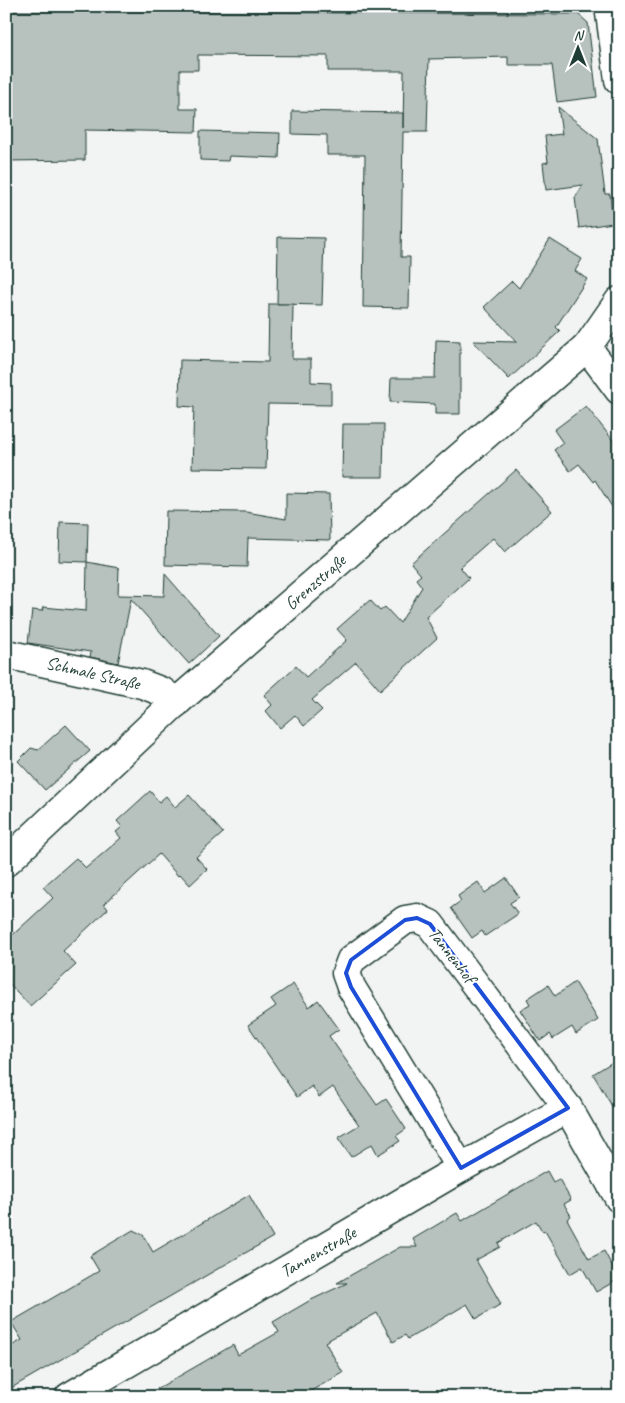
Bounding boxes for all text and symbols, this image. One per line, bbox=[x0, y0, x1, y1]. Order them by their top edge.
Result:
north arrow bbox=[552, 22, 602, 72]
text: N bbox=[574, 27, 585, 44]
street label: Grenzstraße bbox=[280, 549, 351, 614]
street label: Schmale Straße bbox=[44, 652, 143, 695]
street label: Tannenhof bbox=[423, 923, 483, 990]
street label: Tannenstraße bbox=[276, 1221, 361, 1282]

